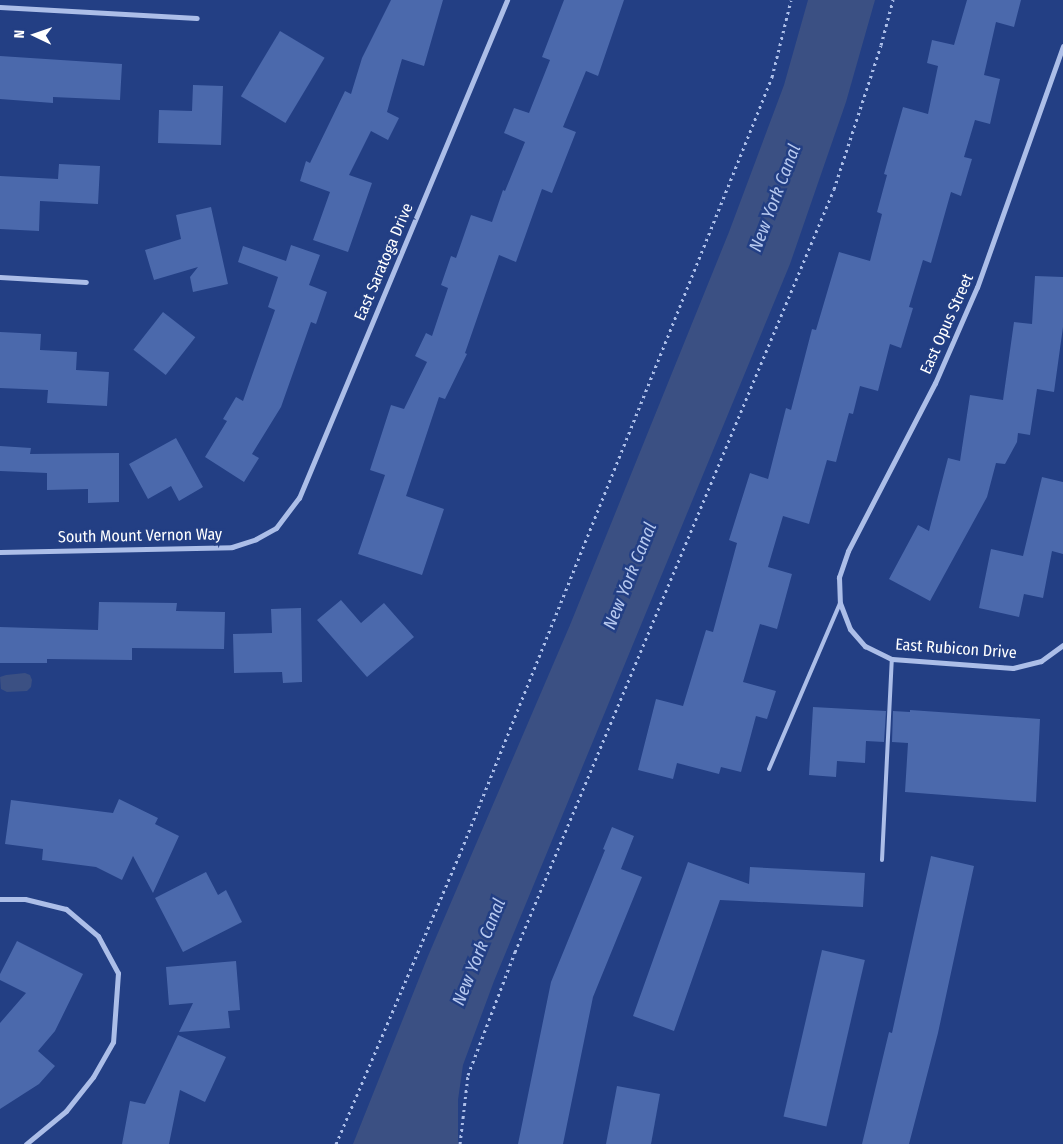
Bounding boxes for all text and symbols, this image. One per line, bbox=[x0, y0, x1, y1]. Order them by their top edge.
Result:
north arrow bbox=[10, 10, 60, 60]
text: N bbox=[11, 30, 28, 39]
water label: New York Canal bbox=[745, 141, 805, 255]
street label: East Saratoga Drive bbox=[351, 200, 417, 324]
street label: East Opus Street bbox=[916, 271, 978, 377]
water label: New York Canal bbox=[599, 519, 661, 633]
street label: South Mount Vernon Way bbox=[58, 525, 222, 547]
street label: East Rubicon Drive bbox=[895, 635, 1017, 663]
water label: New York Canal bbox=[448, 895, 510, 1009]

